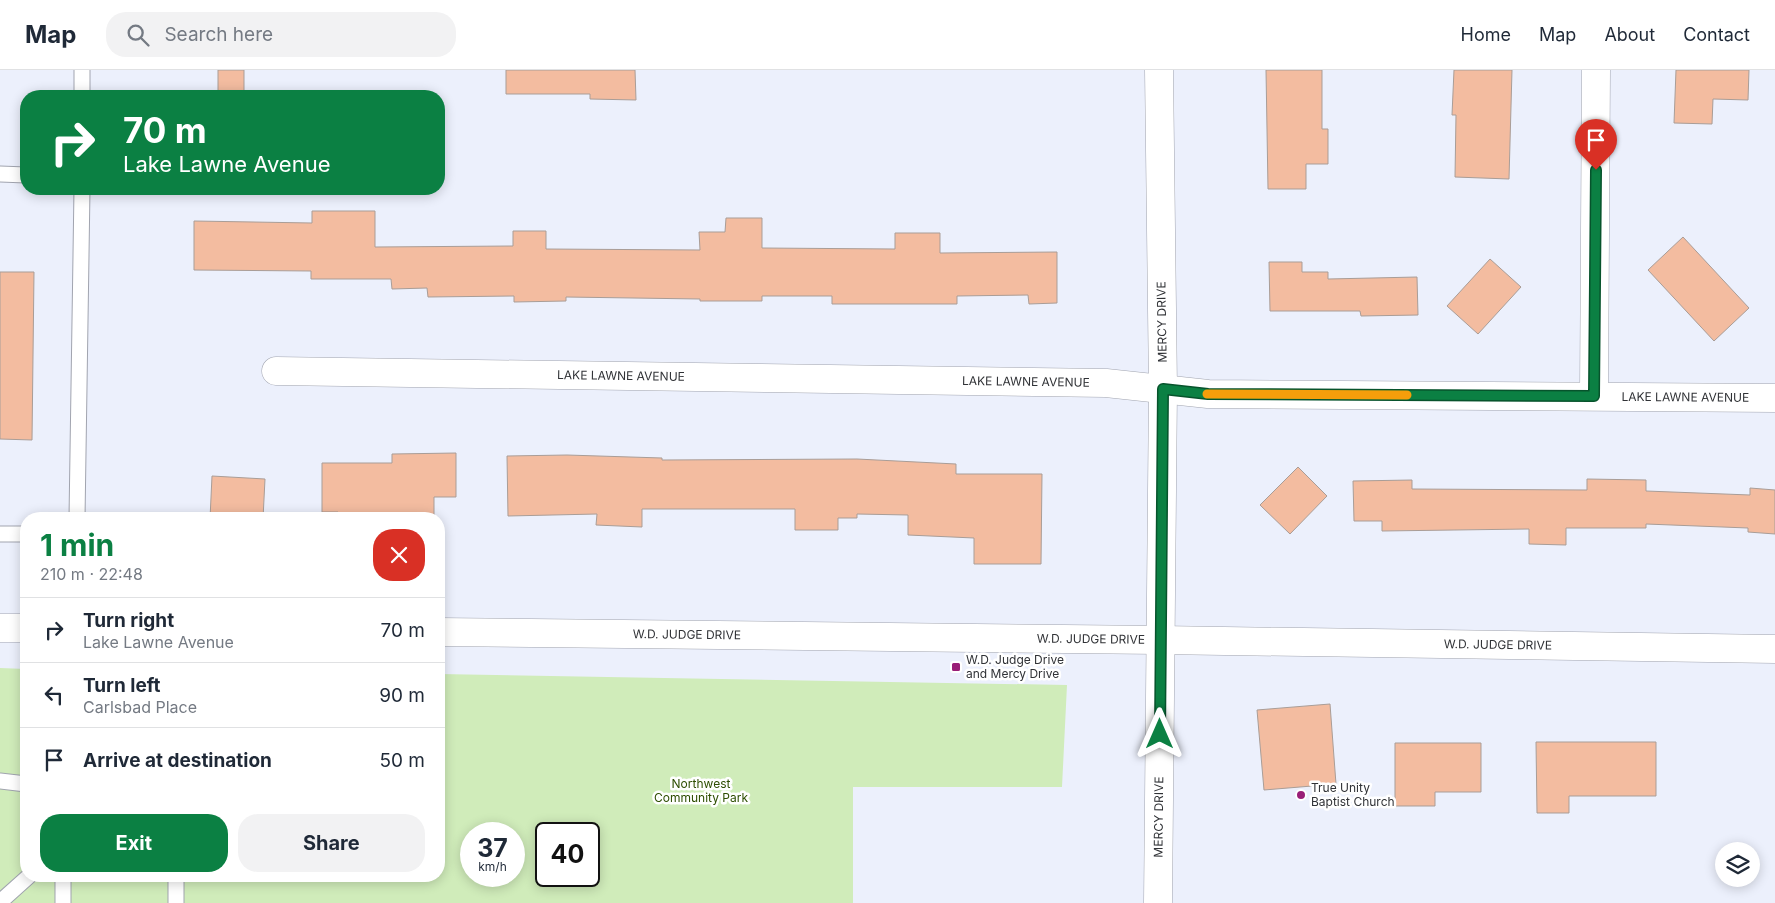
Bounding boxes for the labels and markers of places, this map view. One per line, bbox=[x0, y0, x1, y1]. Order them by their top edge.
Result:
pin bbox=[1575, 119, 1617, 170]
place label: W.D. Judge Drive and Mercy Drive bbox=[966, 652, 1064, 681]
marker: W.D. Judge Drive and Mercy Drive bbox=[950, 661, 962, 673]
place label: True Unity Baptist Church bbox=[1311, 780, 1395, 809]
marker: True Unity Baptist Church bbox=[1295, 789, 1307, 801]

